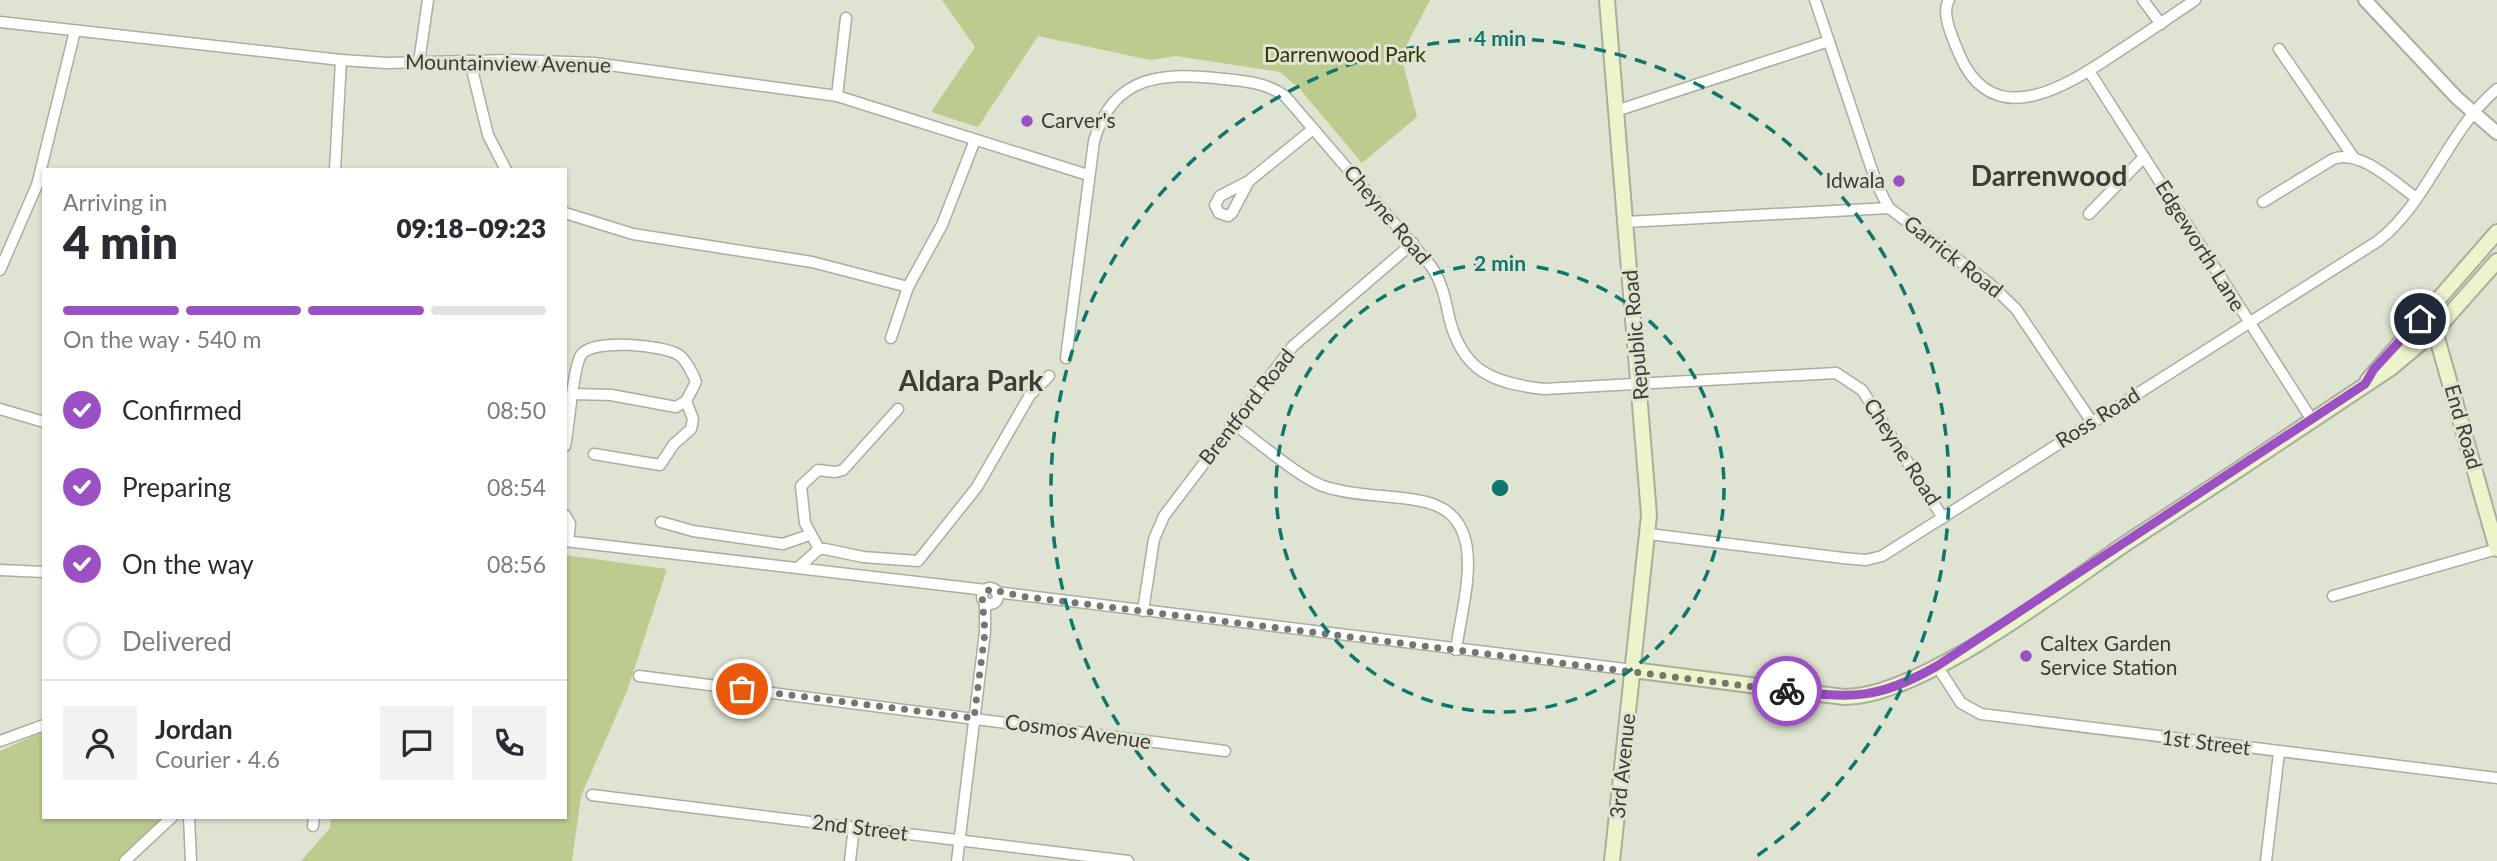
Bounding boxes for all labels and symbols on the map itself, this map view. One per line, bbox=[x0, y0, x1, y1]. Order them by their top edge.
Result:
text: 4 min bbox=[1474, 25, 1526, 50]
park label: Darrenwood Park bbox=[1264, 41, 1426, 66]
street label: Mountainview Avenue bbox=[405, 48, 611, 77]
place label: Carver's bbox=[1041, 107, 1116, 132]
marker: Carver's bbox=[1019, 113, 1035, 129]
district label: Darrenwood bbox=[1971, 158, 2127, 192]
street label: Cheyne Road bbox=[1339, 159, 1437, 269]
place label: Idwala bbox=[1825, 167, 1885, 192]
marker: Idwala bbox=[1891, 173, 1907, 189]
street label: Edgeworth Lane bbox=[2151, 175, 2252, 315]
street label: Garrick Road bbox=[1899, 209, 2008, 302]
text: 2 min bbox=[1474, 250, 1526, 275]
street label: Republic Road bbox=[1616, 269, 1653, 401]
pin bbox=[2390, 289, 2450, 349]
street label: Brentford Road bbox=[1193, 343, 1299, 469]
district label: Aldara Park bbox=[898, 363, 1043, 397]
street label: Ross Road bbox=[2050, 381, 2144, 452]
street label: End Road bbox=[2440, 381, 2488, 472]
street label: Cheyne Road bbox=[1860, 393, 1947, 509]
centre of rings bbox=[1488, 476, 1512, 500]
place label: Caltex Garden Service Station bbox=[2040, 630, 2178, 679]
marker: Caltex Garden Service Station bbox=[2018, 648, 2034, 664]
courier bbox=[1752, 656, 1822, 726]
pin bbox=[712, 659, 772, 719]
street label: Cosmos Avenue bbox=[1004, 708, 1153, 753]
street label: 3rd Avenue bbox=[1604, 712, 1639, 820]
street label: 1st Street bbox=[2160, 724, 2253, 759]
street label: 2nd Street bbox=[811, 808, 910, 845]

